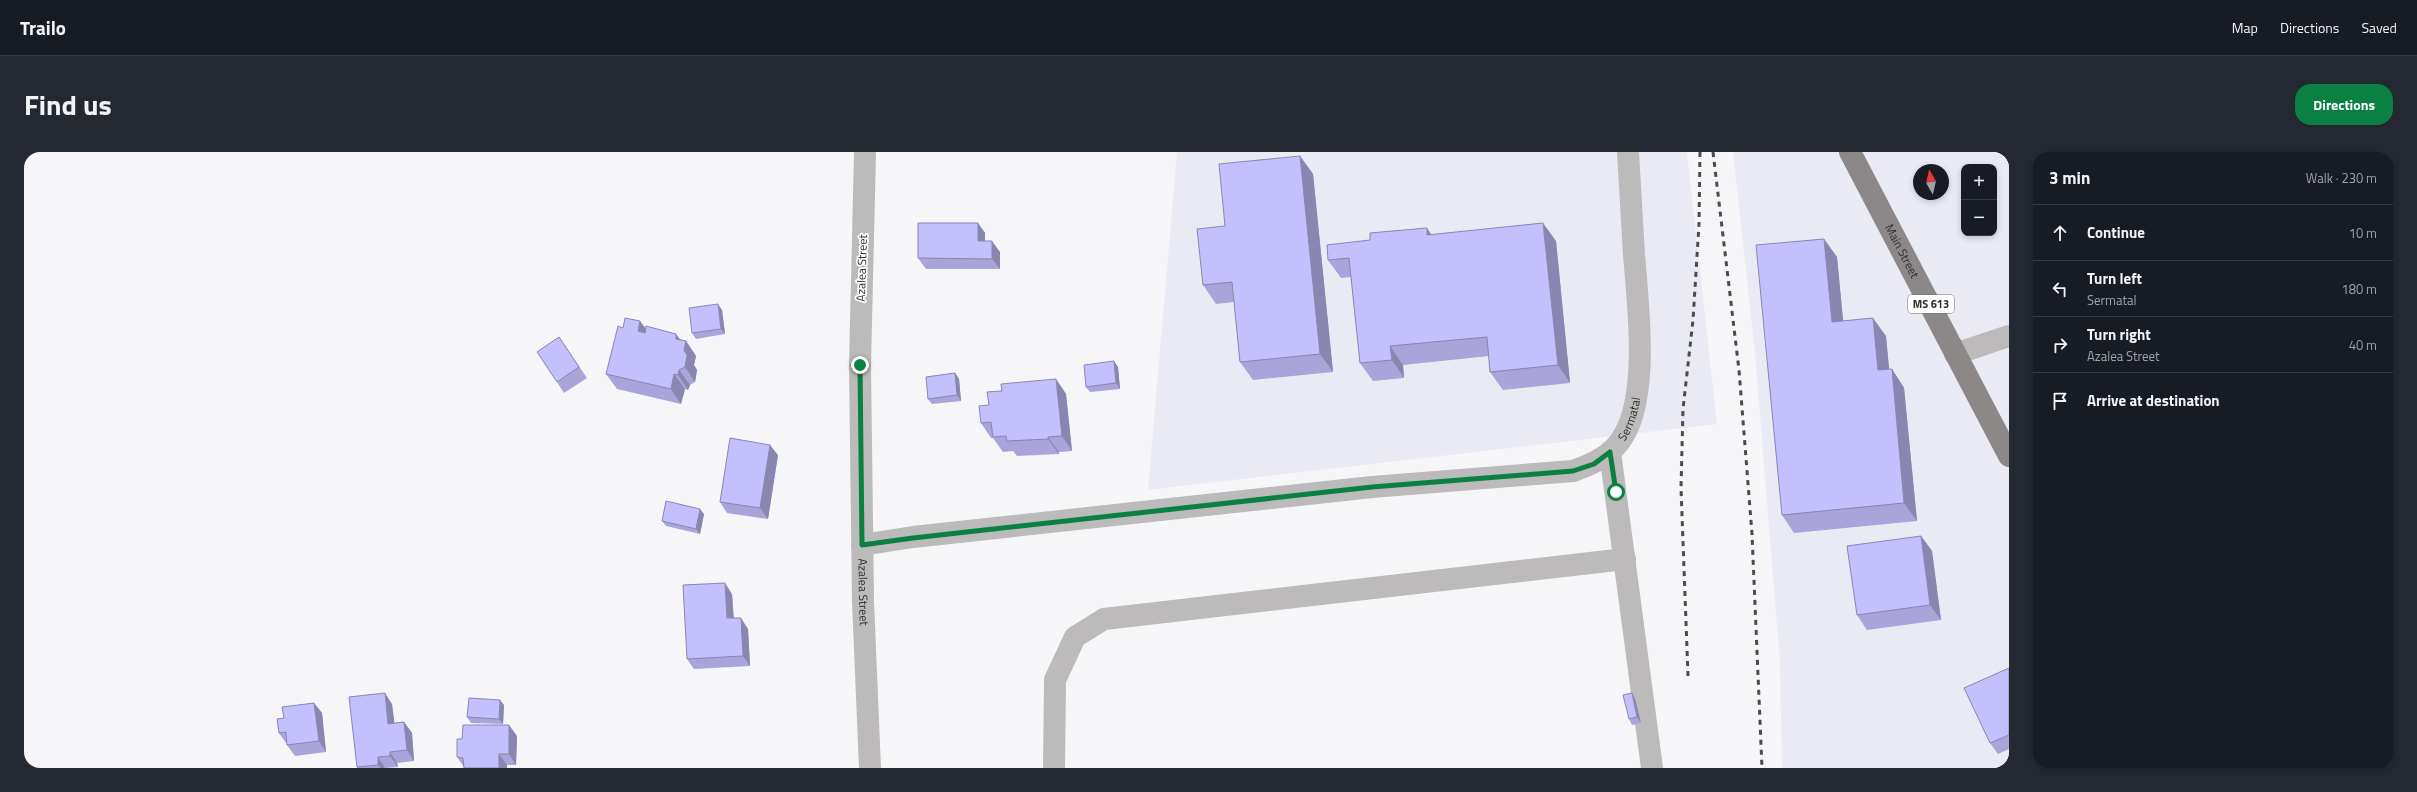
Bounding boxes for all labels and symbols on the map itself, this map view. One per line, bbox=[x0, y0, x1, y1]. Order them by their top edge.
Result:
north arrow bbox=[1913, 164, 1949, 200]
street label: Main Street bbox=[1880, 221, 1925, 282]
street label: Azalea Street bbox=[851, 233, 872, 302]
road number: MS 613 bbox=[1908, 295, 1954, 313]
route end bbox=[851, 356, 869, 374]
street label: Sermatal bbox=[1612, 396, 1645, 445]
route start bbox=[1607, 483, 1625, 501]
street label: Azalea Street bbox=[853, 558, 874, 627]

